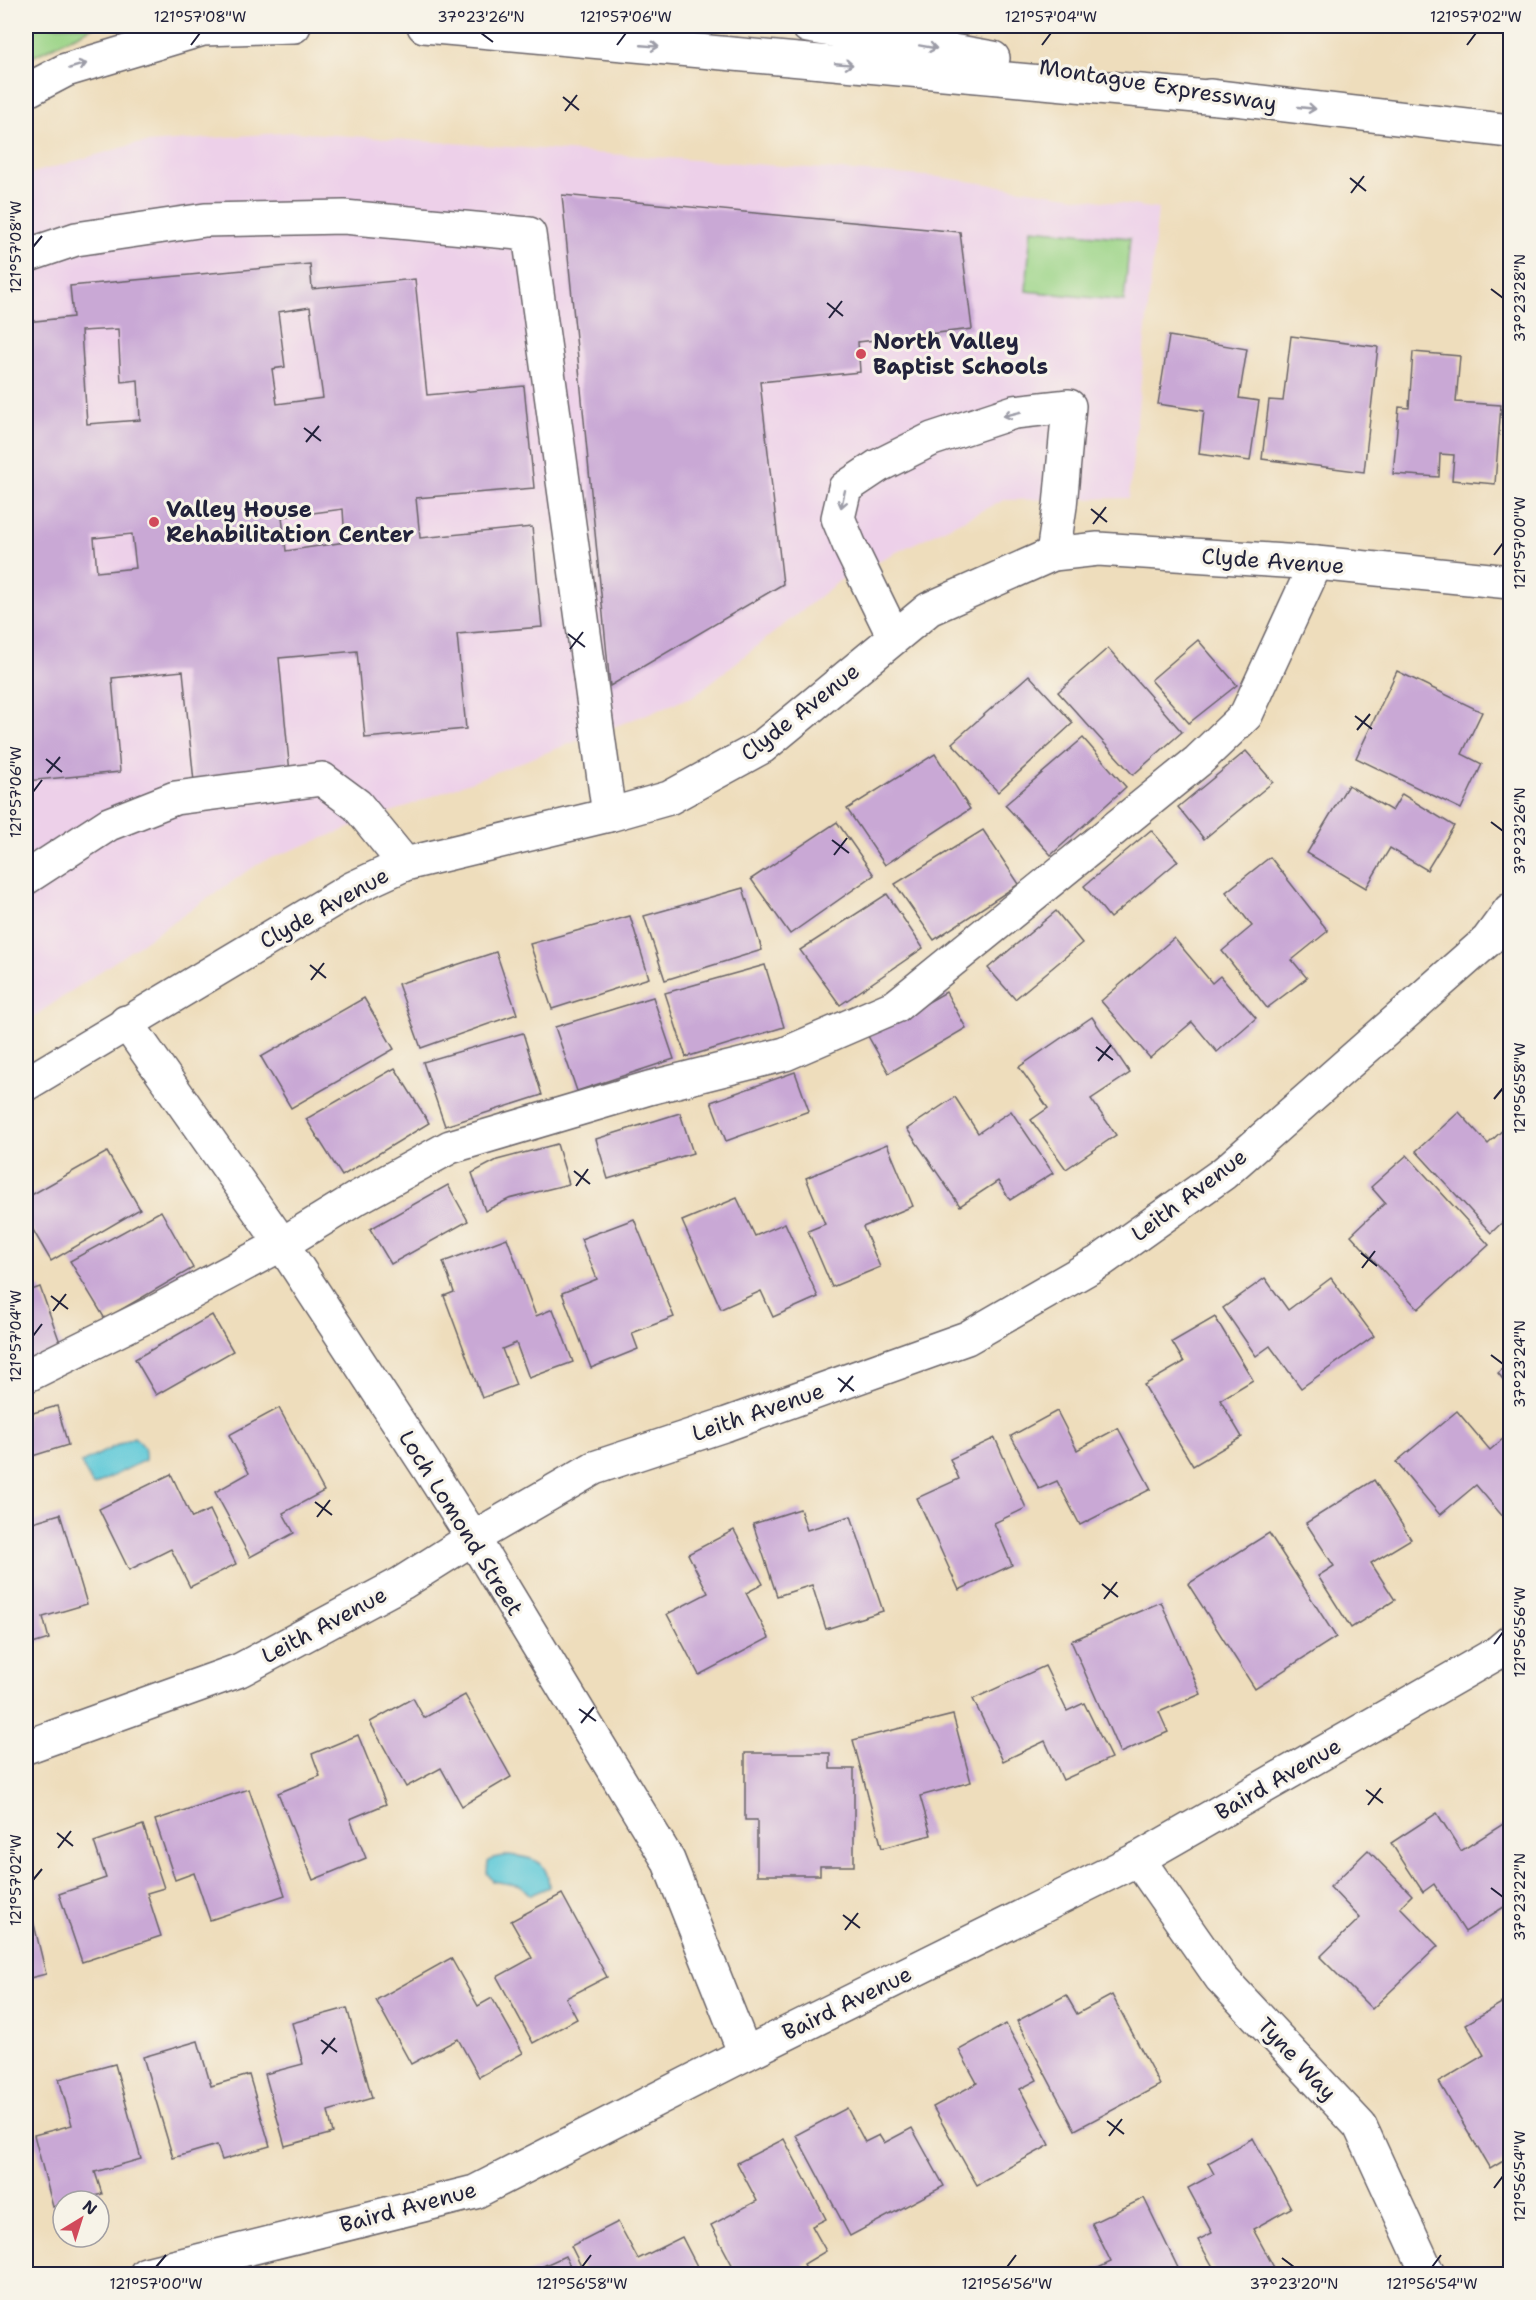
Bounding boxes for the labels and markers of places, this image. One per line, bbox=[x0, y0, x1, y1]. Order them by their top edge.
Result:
place label: North Valley Baptist Schools bbox=[873, 327, 1048, 381]
marker: North Valley Baptist Schools bbox=[854, 347, 868, 361]
place label: Valley House Rehabilitation Center bbox=[166, 495, 414, 549]
marker: Valley House Rehabilitation Center bbox=[147, 515, 161, 529]

